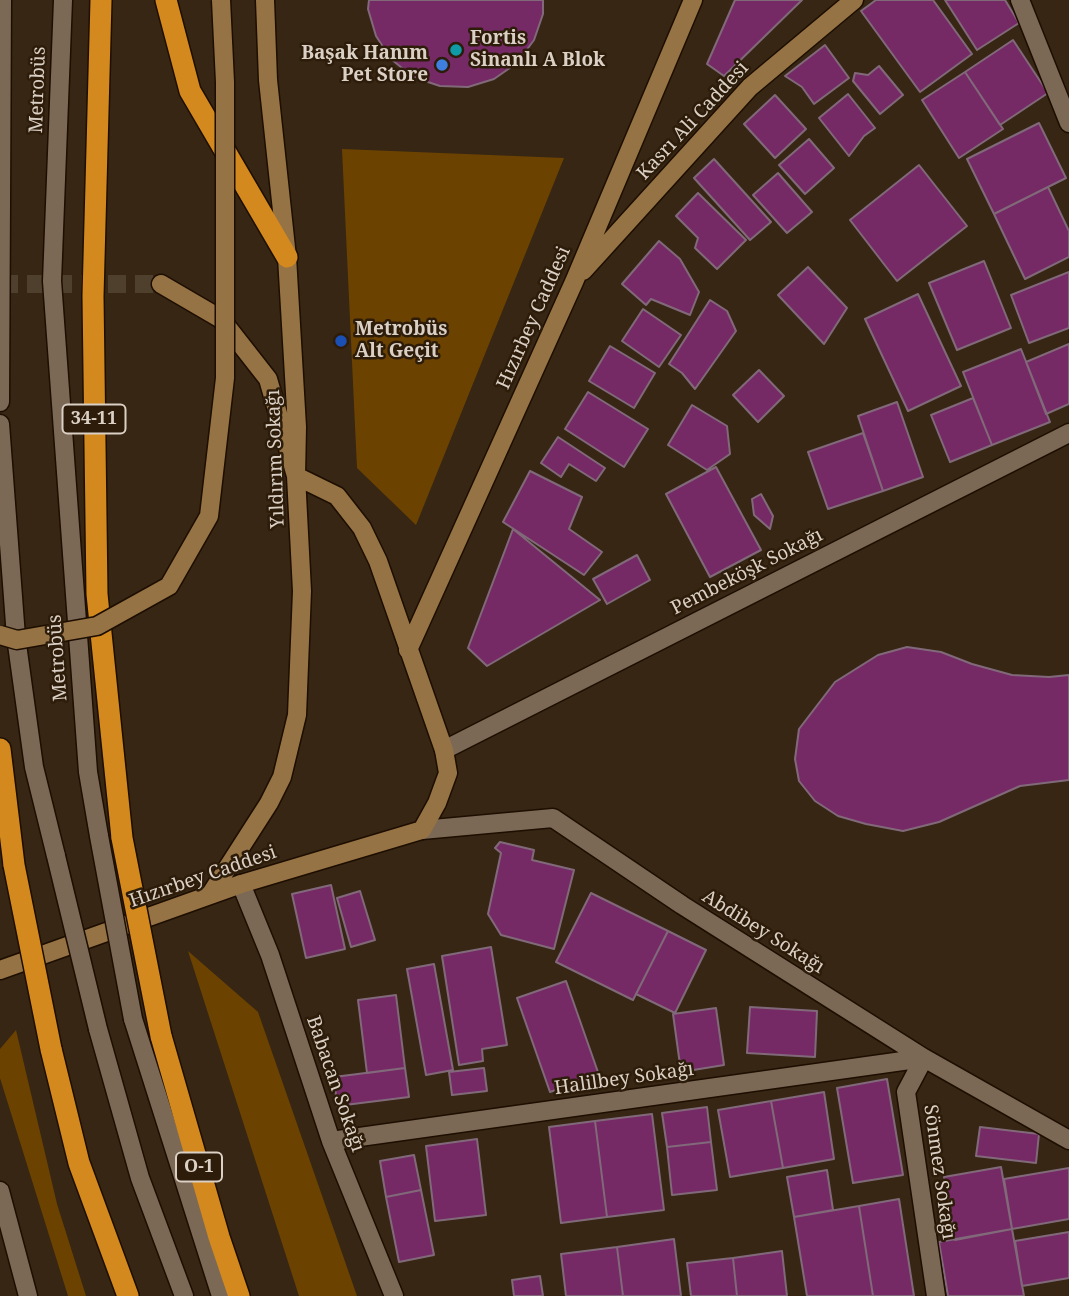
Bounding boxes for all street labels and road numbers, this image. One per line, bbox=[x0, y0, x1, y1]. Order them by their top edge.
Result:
street label: Metrobüs bbox=[25, 46, 51, 134]
street label: Kasrı Ali Caddesi bbox=[632, 57, 754, 185]
street label: Hızırbey Caddesi bbox=[492, 243, 576, 393]
street label: Yıldırım Sokağı bbox=[262, 389, 290, 529]
road number: 34-11 bbox=[62, 404, 126, 433]
street label: Pembeköşk Sokağı bbox=[667, 524, 827, 620]
street label: Metrobüs bbox=[44, 614, 72, 702]
street label: Hızırbey Caddesi bbox=[127, 841, 279, 913]
street label: Abdibey Sokağı bbox=[698, 885, 828, 979]
street label: Babacan Sokağı bbox=[301, 1013, 369, 1155]
street label: Halilbey Sokağı bbox=[553, 1058, 695, 1100]
street label: Sönmez Sokağı bbox=[918, 1103, 960, 1241]
road number: O-1 bbox=[176, 1152, 222, 1182]

